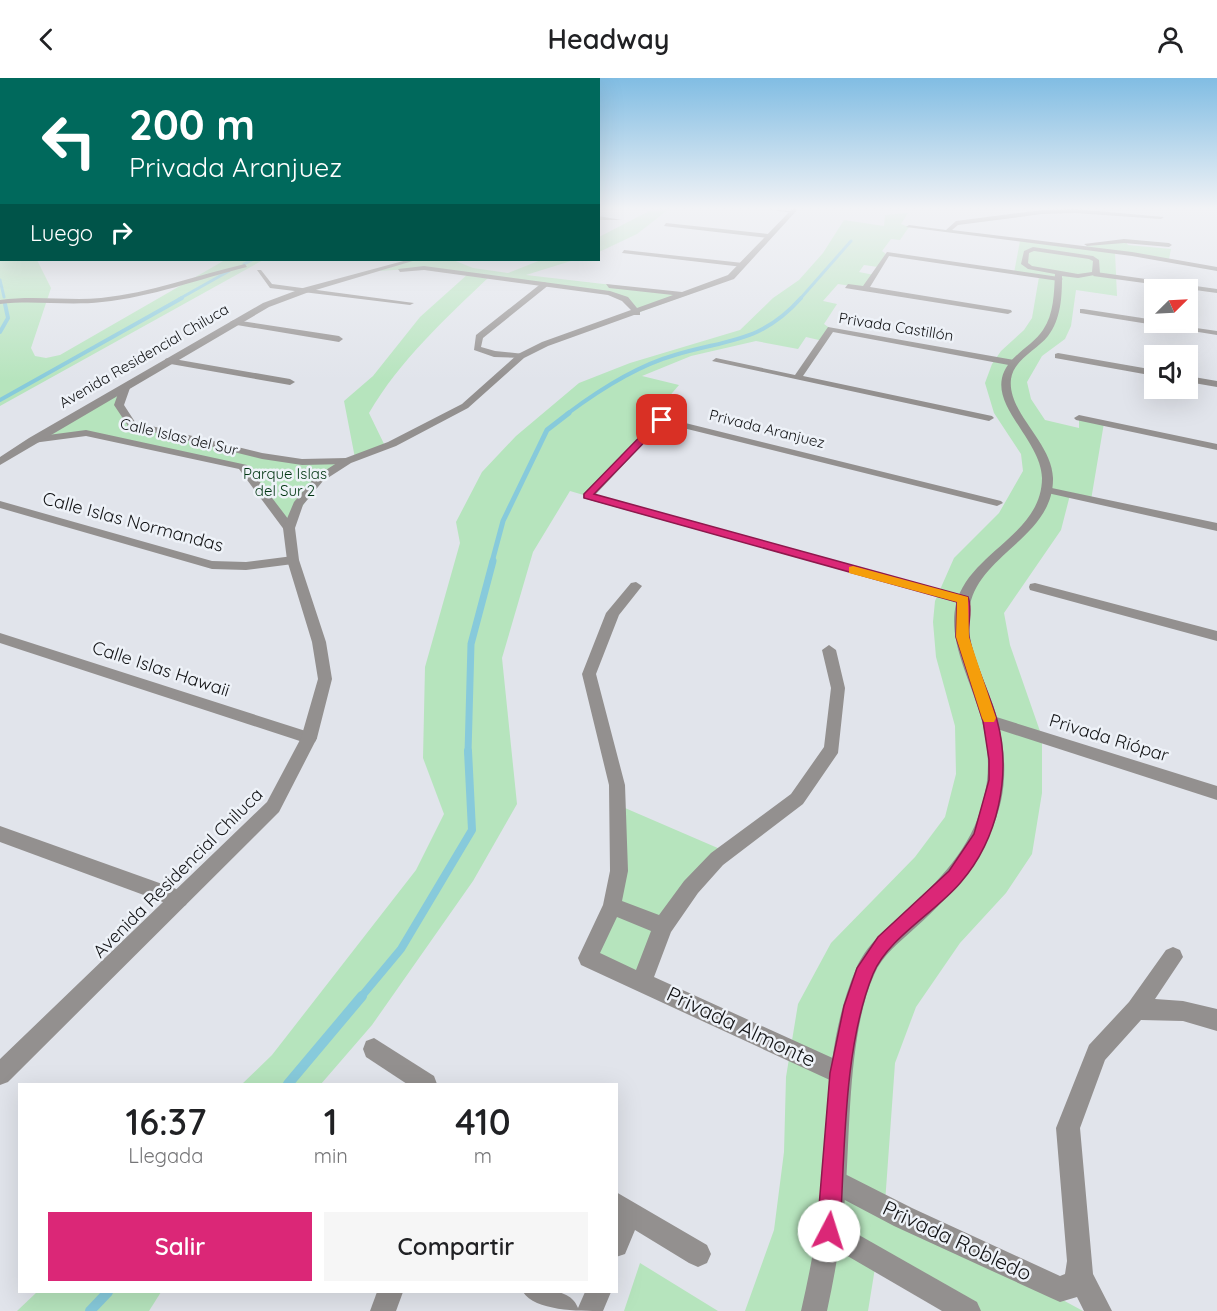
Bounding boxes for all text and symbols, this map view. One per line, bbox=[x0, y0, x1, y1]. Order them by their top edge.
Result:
text: Headway bbox=[548, 22, 669, 56]
icon: back bbox=[30, 23, 63, 56]
icon: person bbox=[1154, 23, 1187, 56]
text: 200 m bbox=[129, 98, 255, 151]
icon: left bbox=[30, 102, 108, 180]
text: Privada Aranjuez bbox=[129, 150, 342, 184]
icon: right bbox=[105, 216, 138, 249]
text: Luego bbox=[30, 219, 93, 247]
north arrow bbox=[1144, 279, 1198, 333]
map controls bbox=[1144, 279, 1198, 399]
street label: Avenida Residencial Chiluca bbox=[56, 299, 232, 412]
street label: Privada Castillón bbox=[837, 308, 955, 345]
button: sound bbox=[1144, 345, 1198, 399]
pin bbox=[636, 394, 687, 445]
icon: arrive bbox=[645, 403, 678, 436]
street label: Privada Aranjuez bbox=[707, 405, 827, 452]
street label: Calle Islas del Sur bbox=[118, 414, 240, 459]
park label: Parque Islas del Sur 2 bbox=[243, 464, 327, 500]
street label: Calle Islas Normandas bbox=[40, 486, 226, 557]
street label: Calle Islas Hawaii bbox=[90, 635, 233, 702]
street label: Privada Riópar bbox=[1046, 708, 1172, 767]
street label: Avenida Residencial Chiluca bbox=[88, 783, 267, 962]
street label: Privada Almonte bbox=[663, 980, 820, 1072]
text: 16:37 bbox=[125, 1099, 206, 1144]
text: 1 bbox=[324, 1099, 338, 1144]
text: 410 bbox=[455, 1099, 511, 1144]
text: Llegada bbox=[128, 1143, 203, 1168]
text: min bbox=[314, 1143, 348, 1168]
text: m bbox=[474, 1143, 492, 1168]
street label: Privada Robledo bbox=[879, 1194, 1036, 1286]
position arrow bbox=[797, 1199, 861, 1263]
button: Salir bbox=[48, 1212, 312, 1281]
button: Compartir bbox=[324, 1212, 588, 1281]

